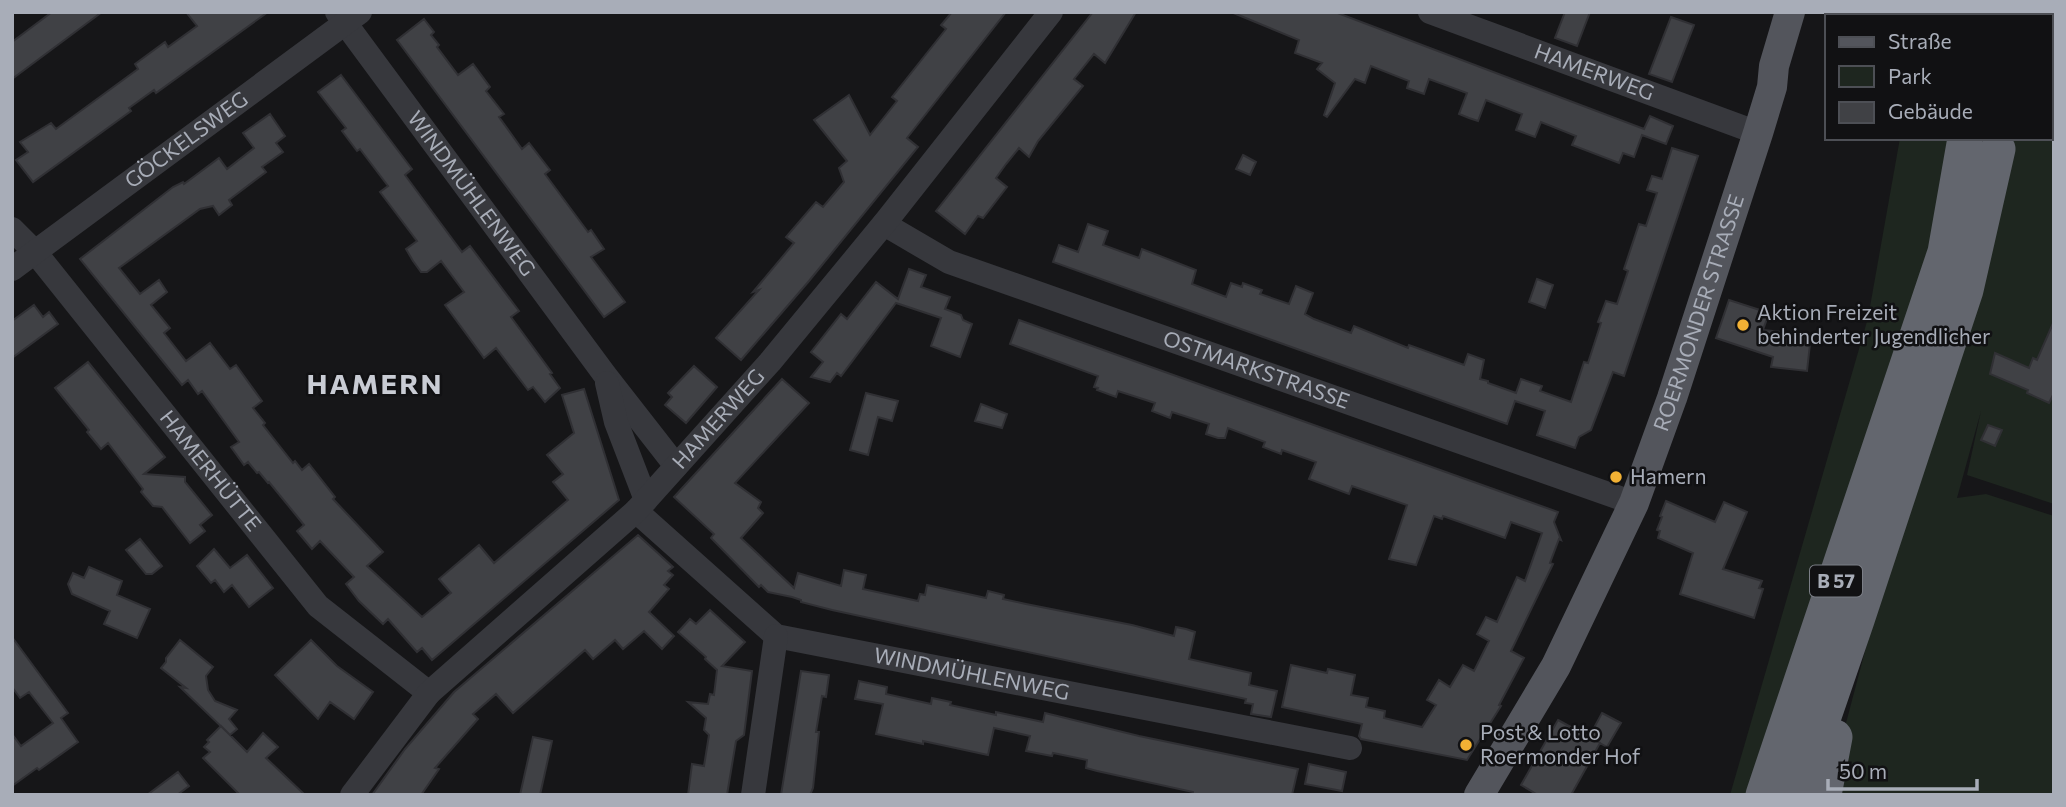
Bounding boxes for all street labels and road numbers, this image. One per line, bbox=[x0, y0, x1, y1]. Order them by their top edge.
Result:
street label: HAMERWEG bbox=[1531, 38, 1658, 105]
street label: GÖCKELSWEG bbox=[119, 85, 252, 193]
street label: WINDMÜHLENWEG bbox=[403, 106, 542, 280]
street label: ROERMONDER STRASSE bbox=[1647, 191, 1748, 434]
street label: OSTMARKSTRASSE bbox=[1160, 324, 1353, 413]
street label: HAMERWEG bbox=[666, 363, 769, 473]
street label: HAMERHÜTTE bbox=[156, 405, 267, 536]
road number: B 57 bbox=[1810, 566, 1862, 596]
street label: WINDMÜHLENWEG bbox=[872, 641, 1072, 704]

